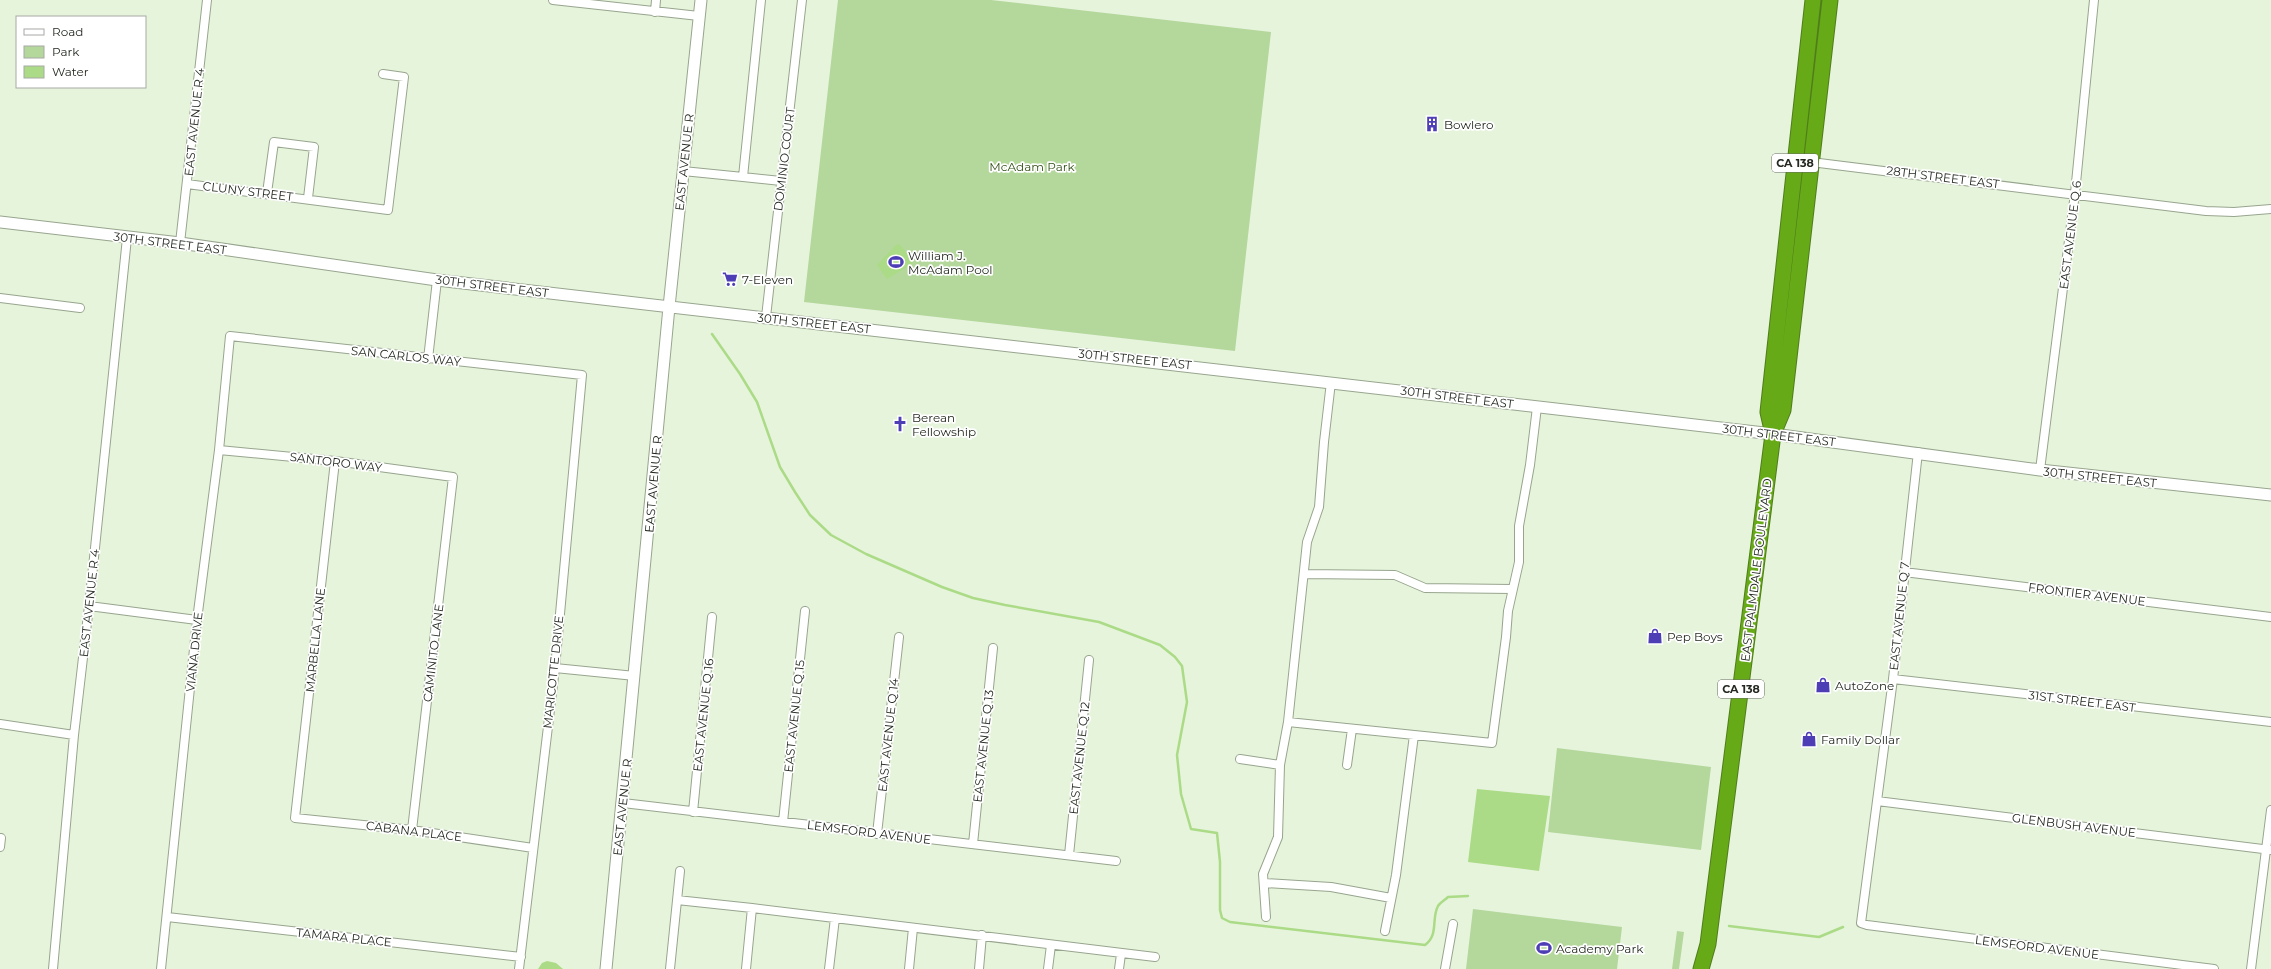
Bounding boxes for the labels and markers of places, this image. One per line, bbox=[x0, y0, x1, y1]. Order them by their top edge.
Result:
building icon: Bowlero bbox=[1423, 115, 1441, 133]
place label: Bowlero bbox=[1444, 117, 1494, 132]
place label: William J. McAdam Pool bbox=[908, 248, 993, 277]
sports icon: William J. McAdam Pool bbox=[887, 253, 905, 271]
supermarket icon: 7-Eleven bbox=[721, 270, 739, 288]
place label: 7-Eleven bbox=[742, 272, 793, 287]
place label: Berean Fellowship bbox=[912, 410, 976, 439]
church icon: Berean Fellowship bbox=[891, 415, 909, 433]
shop icon: Pep Boys bbox=[1646, 627, 1664, 645]
place label: Pep Boys bbox=[1667, 629, 1723, 644]
shop icon: AutoZone bbox=[1814, 676, 1832, 694]
place label: AutoZone bbox=[1835, 678, 1894, 693]
shop icon: Family Dollar bbox=[1800, 730, 1818, 748]
place label: Family Dollar bbox=[1821, 732, 1900, 747]
sports icon: Academy Park bbox=[1535, 939, 1553, 957]
place label: Academy Park bbox=[1556, 941, 1644, 956]

